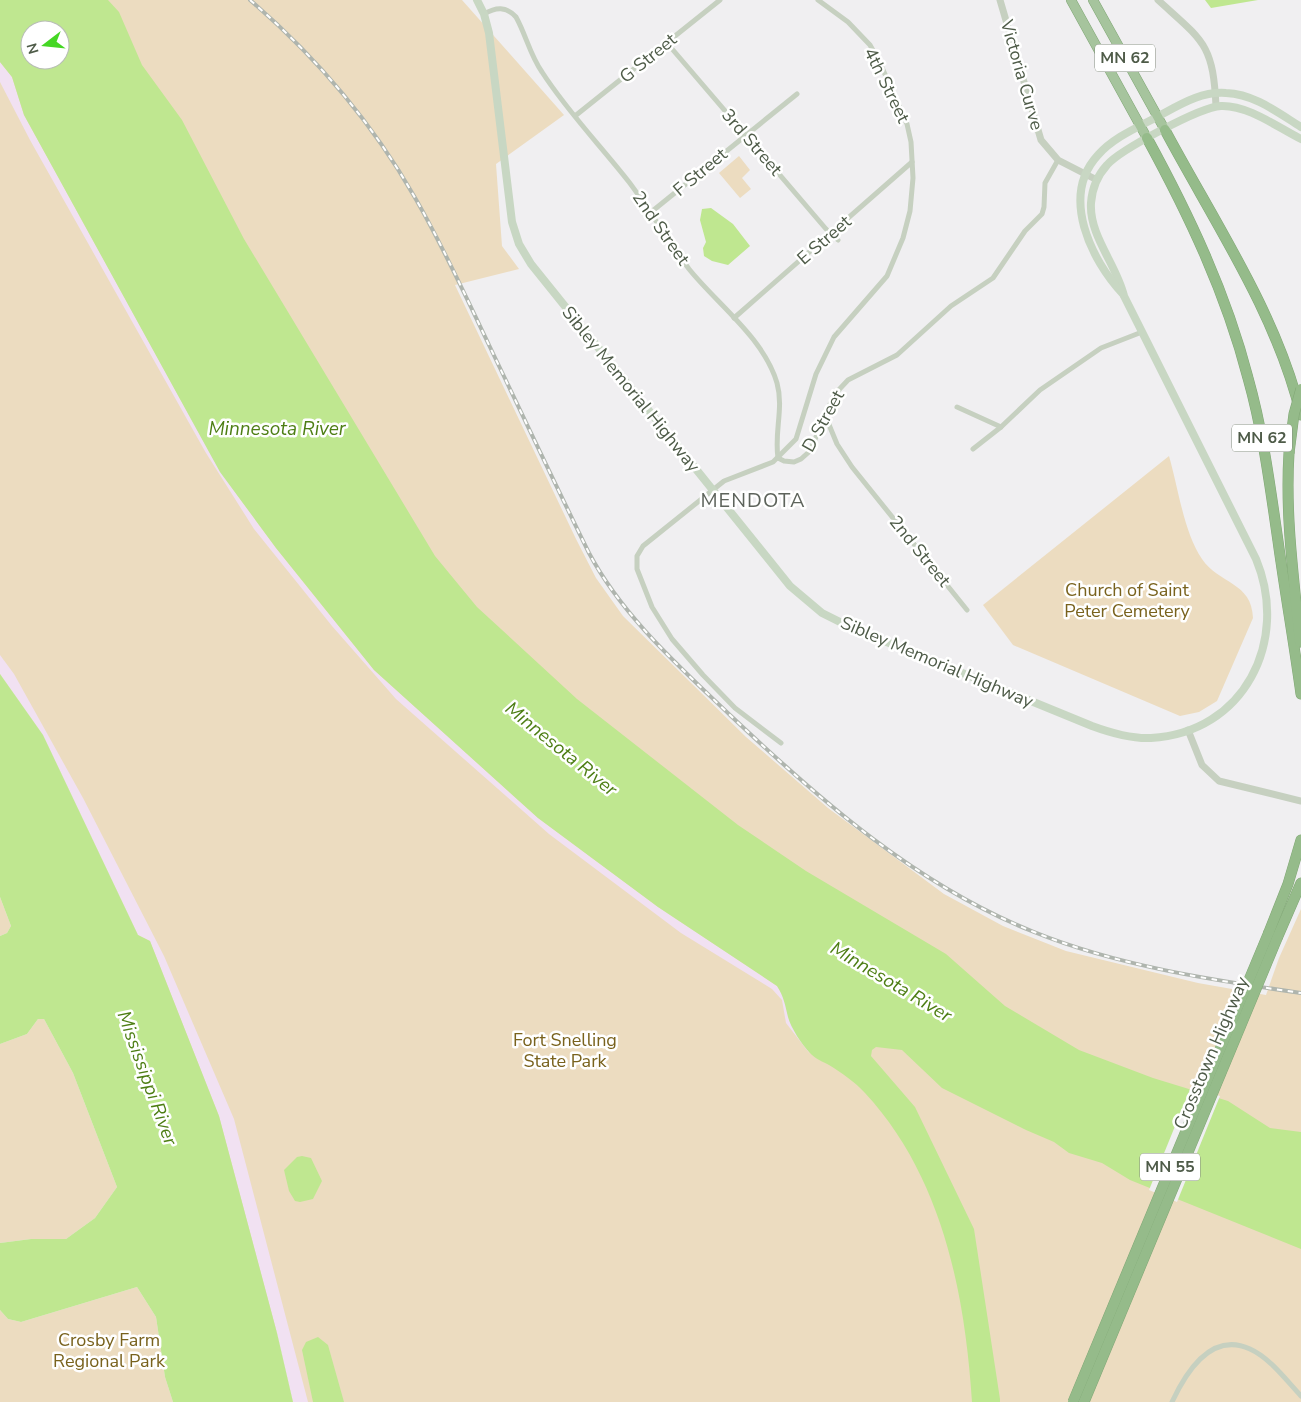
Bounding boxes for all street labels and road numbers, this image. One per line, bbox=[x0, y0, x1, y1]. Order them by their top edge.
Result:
street label: Victoria Curve bbox=[995, 16, 1049, 133]
street label: G Street bbox=[614, 27, 682, 88]
street label: 4th Street bbox=[858, 43, 916, 127]
road number: MN 62 bbox=[1095, 44, 1155, 72]
street label: 3rd Street bbox=[716, 103, 788, 181]
street label: F Street bbox=[668, 142, 733, 202]
street label: 2nd Street bbox=[627, 186, 696, 270]
street label: E Street bbox=[792, 209, 857, 270]
street label: Sibley Memorial Highway bbox=[557, 301, 706, 478]
street label: D Street bbox=[796, 385, 850, 456]
road number: MN 62 bbox=[1232, 424, 1292, 452]
street label: 2nd Street bbox=[884, 510, 957, 592]
street label: Sibley Memorial Highway bbox=[837, 611, 1038, 714]
street label: Crosstown Highway bbox=[1168, 972, 1254, 1133]
road number: MN 55 bbox=[1140, 1154, 1200, 1180]

